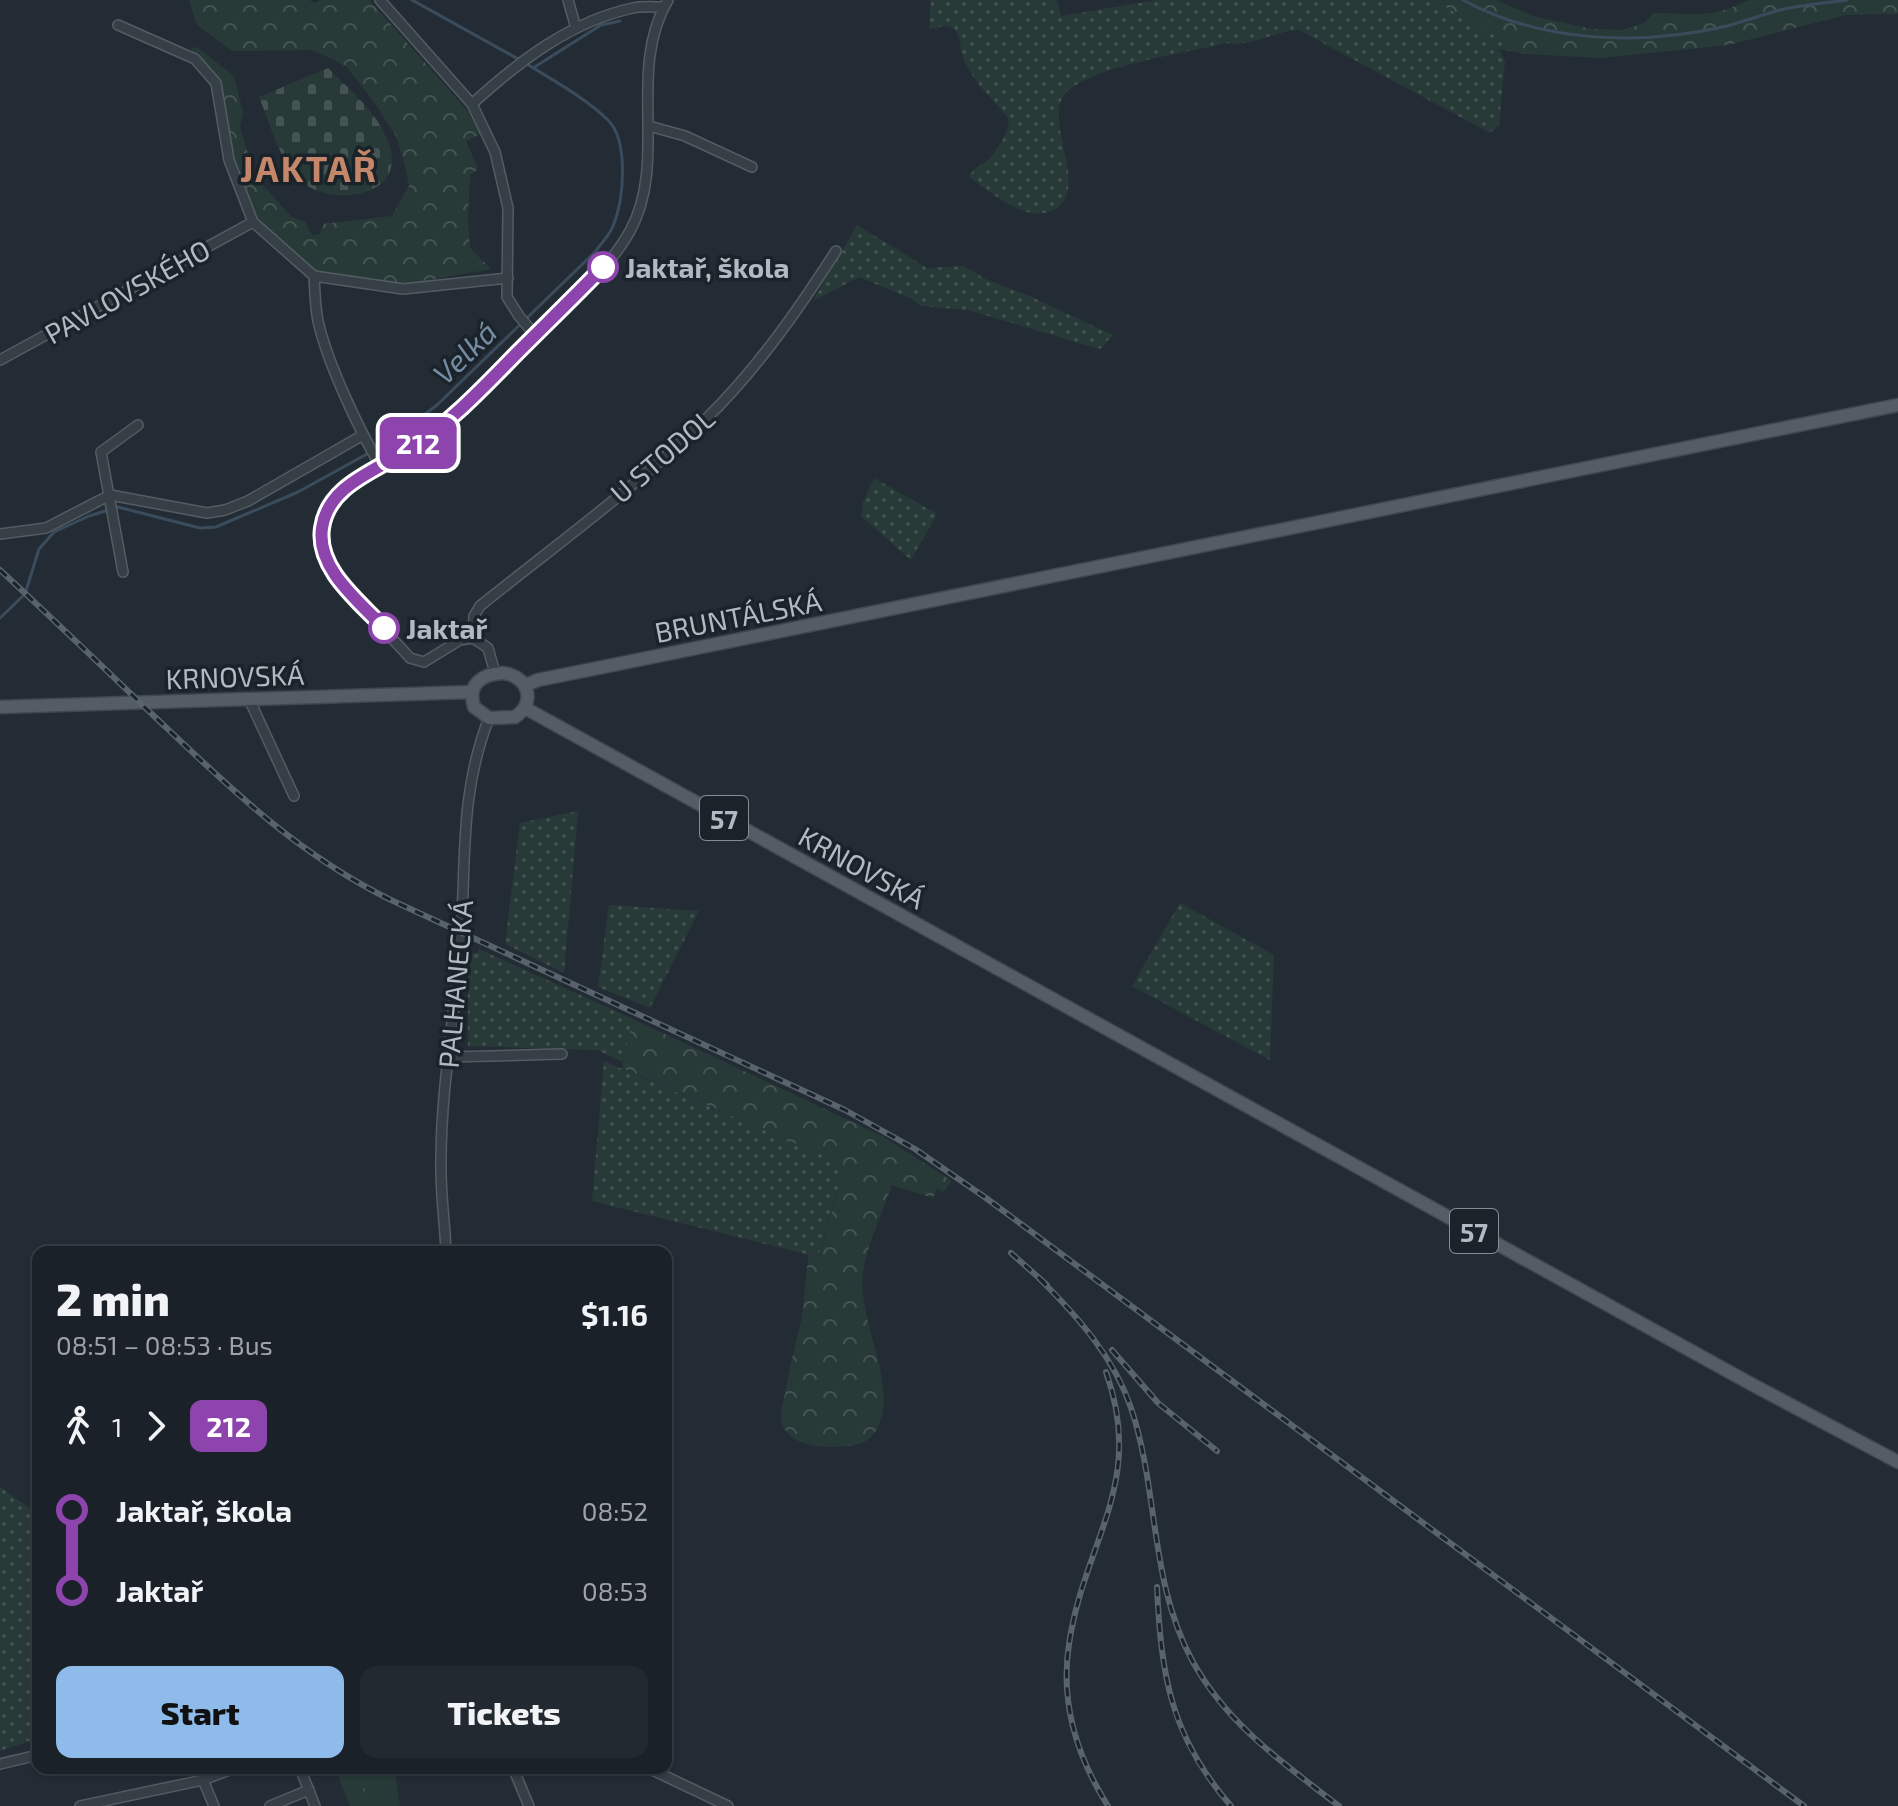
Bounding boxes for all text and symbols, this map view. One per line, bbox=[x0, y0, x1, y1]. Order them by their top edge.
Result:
district label: JAKTAŘ bbox=[240, 146, 378, 189]
street label: PAVLOVSKÉHO bbox=[38, 232, 216, 350]
place label: Jaktař, škola bbox=[625, 250, 789, 284]
marker: Jaktař, škola bbox=[588, 252, 618, 282]
water label: Velká bbox=[425, 313, 503, 391]
street label: U STODOL bbox=[603, 401, 721, 509]
line badge: 212 bbox=[372, 417, 464, 469]
text: 212 bbox=[396, 426, 440, 460]
street label: BRUNTÁLSKÁ bbox=[652, 583, 825, 649]
place label: Jaktař bbox=[406, 611, 487, 645]
marker: Jaktař bbox=[369, 613, 399, 643]
street label: KRNOVSKÁ bbox=[165, 657, 306, 695]
road number: 57 bbox=[700, 796, 748, 840]
street label: KRNOVSKÁ bbox=[793, 818, 931, 916]
street label: PALHANECKÁ bbox=[431, 898, 479, 1069]
road number: 57 bbox=[1450, 1209, 1498, 1253]
text: 2 min bbox=[56, 1272, 170, 1325]
text: $1.16 bbox=[581, 1296, 648, 1332]
text: 08:51 – 08:53 · Bus bbox=[56, 1329, 273, 1360]
icon: walk bbox=[56, 1404, 100, 1448]
icon: forward bbox=[134, 1404, 178, 1448]
text: 212 bbox=[206, 1409, 251, 1443]
text: 1 bbox=[112, 1411, 122, 1442]
text: Jaktař, škola bbox=[116, 1492, 292, 1528]
text: 08:52 bbox=[582, 1495, 648, 1526]
text: Jaktař bbox=[116, 1572, 203, 1608]
text: 08:53 bbox=[582, 1575, 648, 1606]
button: Start bbox=[56, 1666, 344, 1758]
button: Tickets bbox=[360, 1666, 648, 1758]

